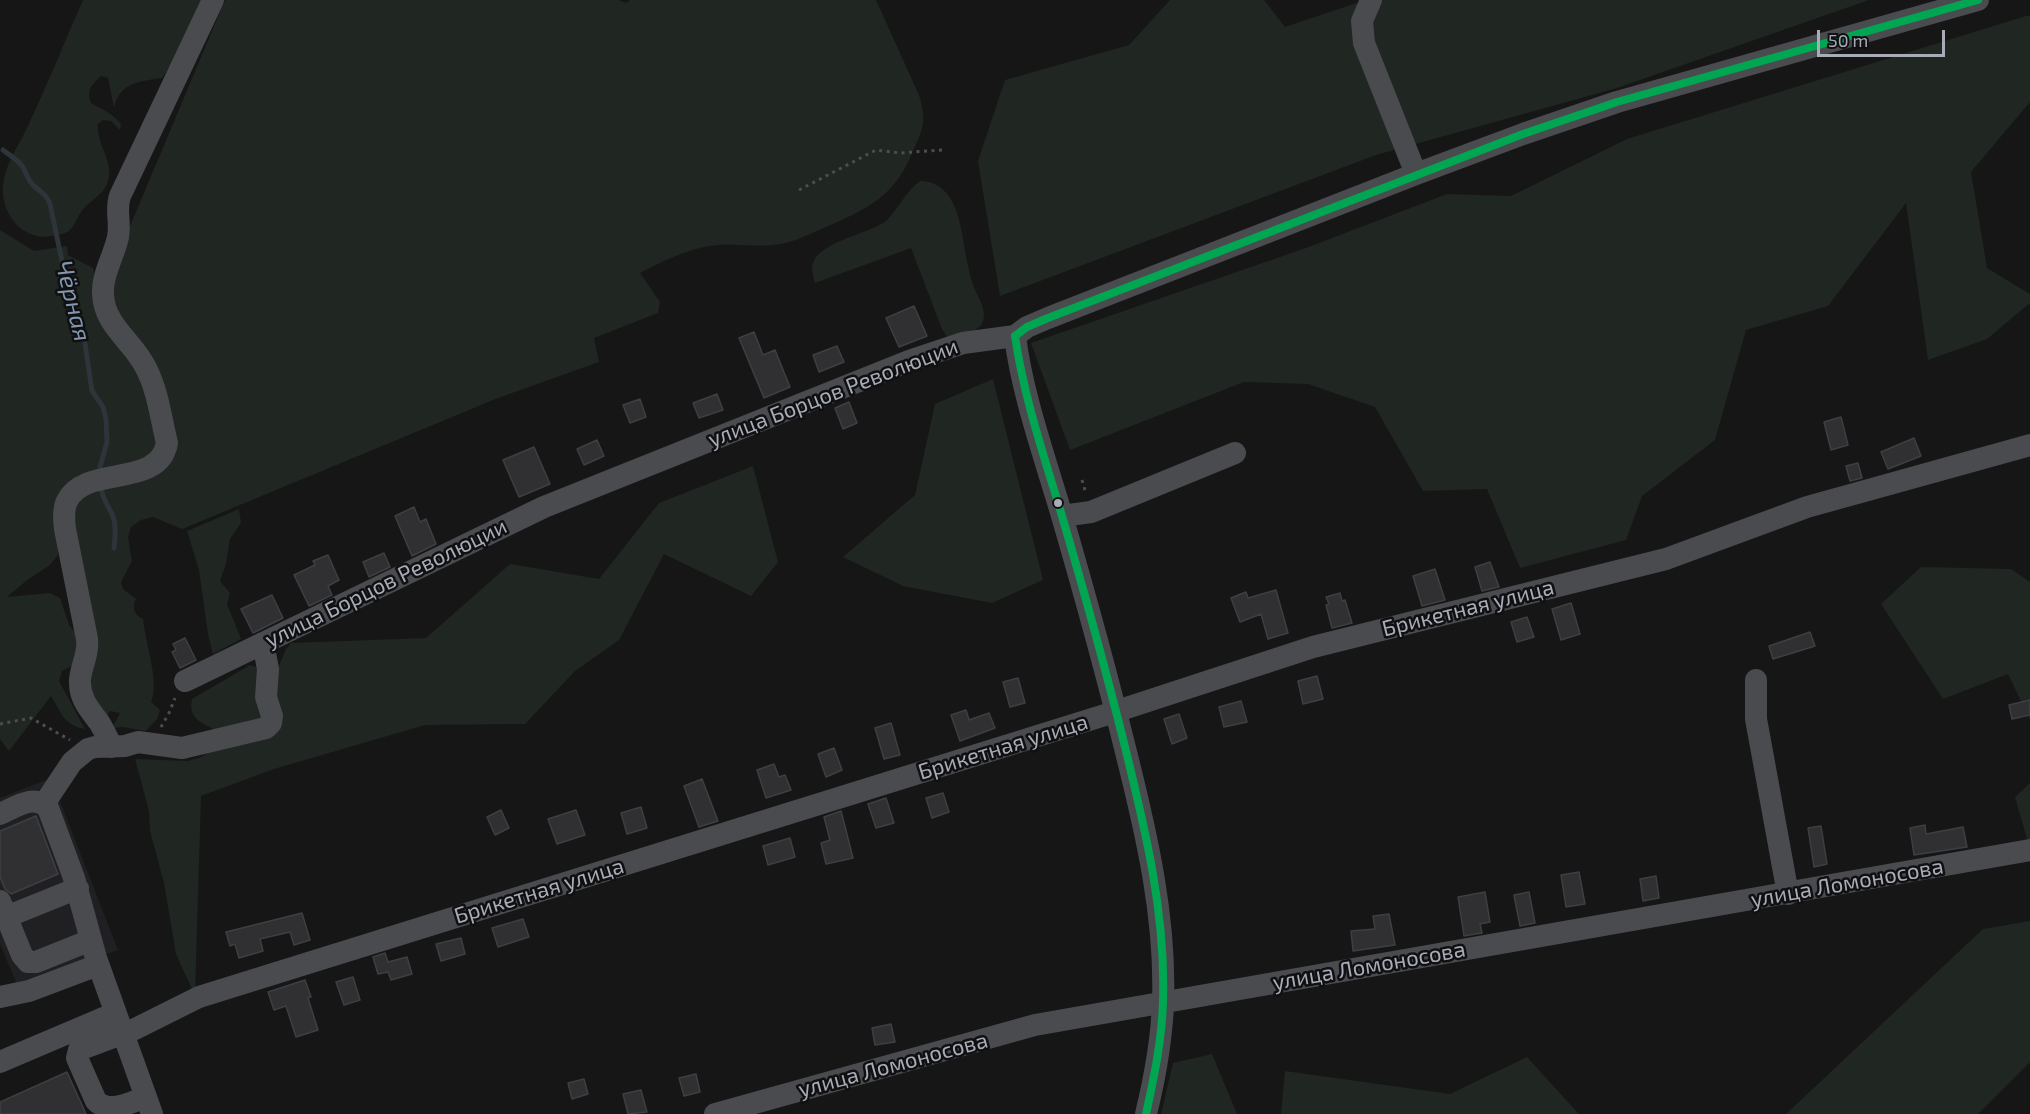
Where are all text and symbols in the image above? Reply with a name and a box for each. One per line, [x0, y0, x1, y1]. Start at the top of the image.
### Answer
scale bar [1820, 18, 1948, 56]
text: 50 m [1828, 29, 1868, 51]
water label: Чёрная [49, 258, 97, 344]
street label: улица Борцов Революции [704, 333, 962, 453]
unlabelled marker [1052, 497, 1064, 509]
street label: улица Борцов Революции [261, 513, 511, 653]
street label: Брикетная улица [1379, 574, 1557, 642]
street label: Брикетная улица [915, 709, 1091, 785]
street label: Брикетная улица [451, 853, 627, 929]
street label: улица Ломоносова [1749, 853, 1945, 913]
street label: улица Ломоносова [1271, 936, 1467, 996]
street label: улица Ломоносова [795, 1027, 991, 1103]

